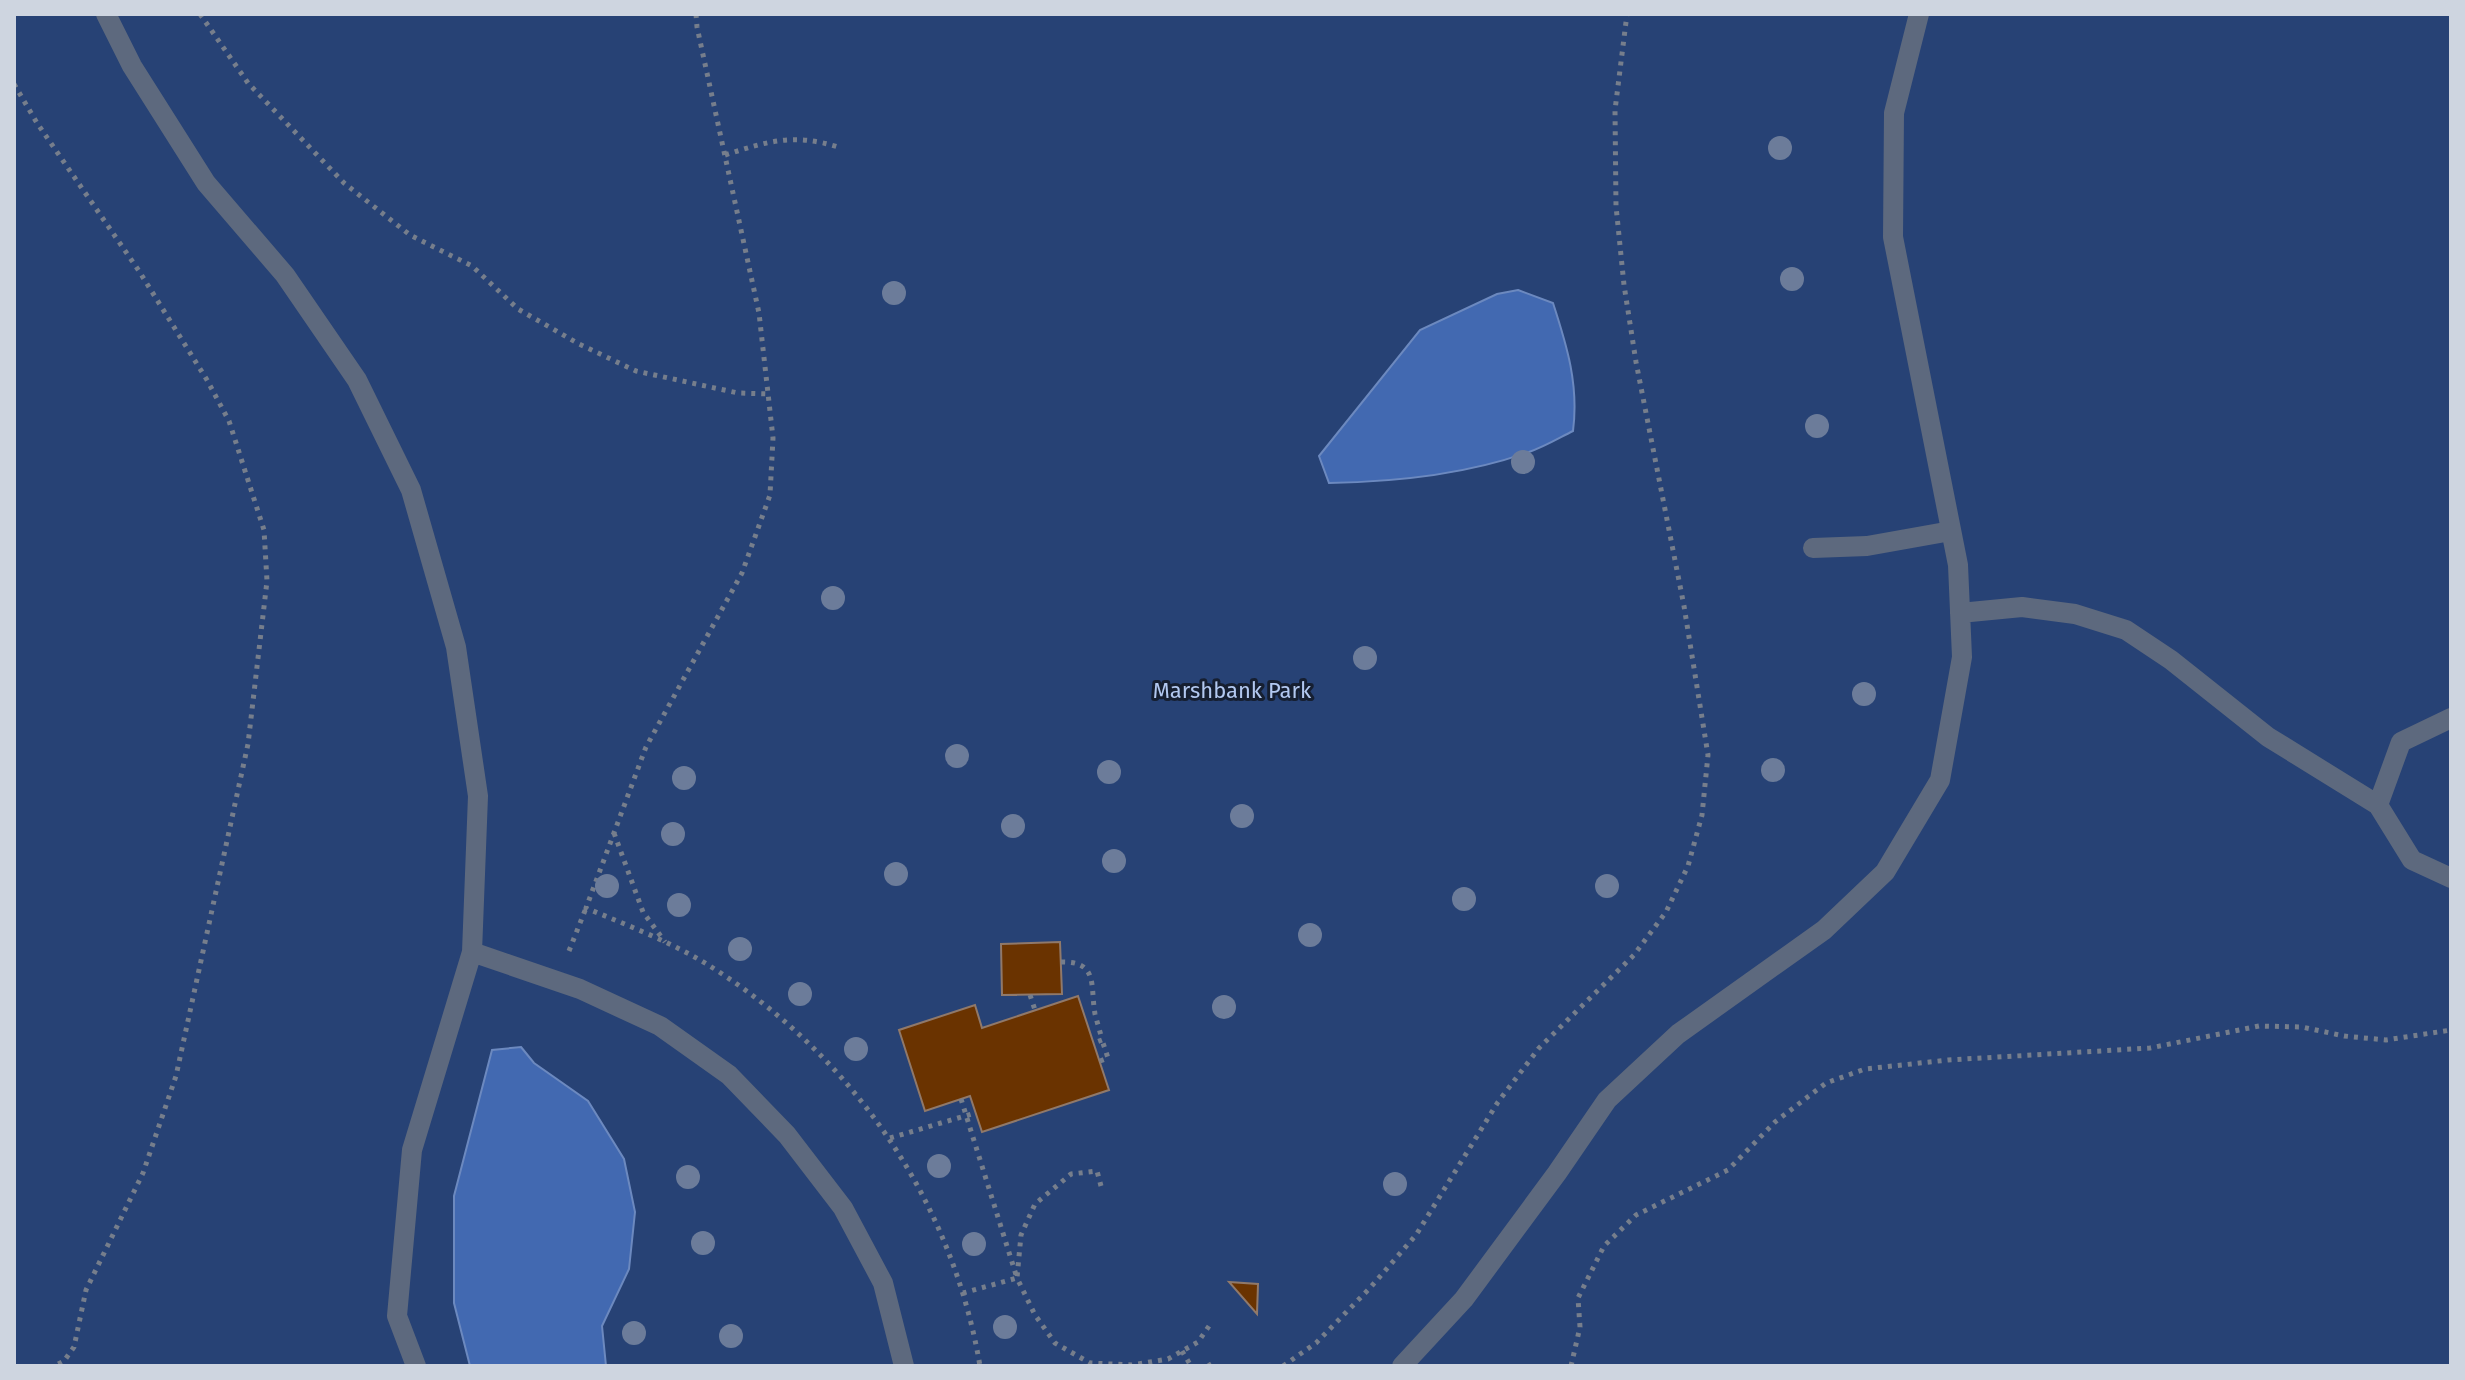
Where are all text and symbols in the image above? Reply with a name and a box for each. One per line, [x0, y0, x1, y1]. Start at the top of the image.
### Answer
park label: Marshbank Park [1153, 677, 1312, 704]

